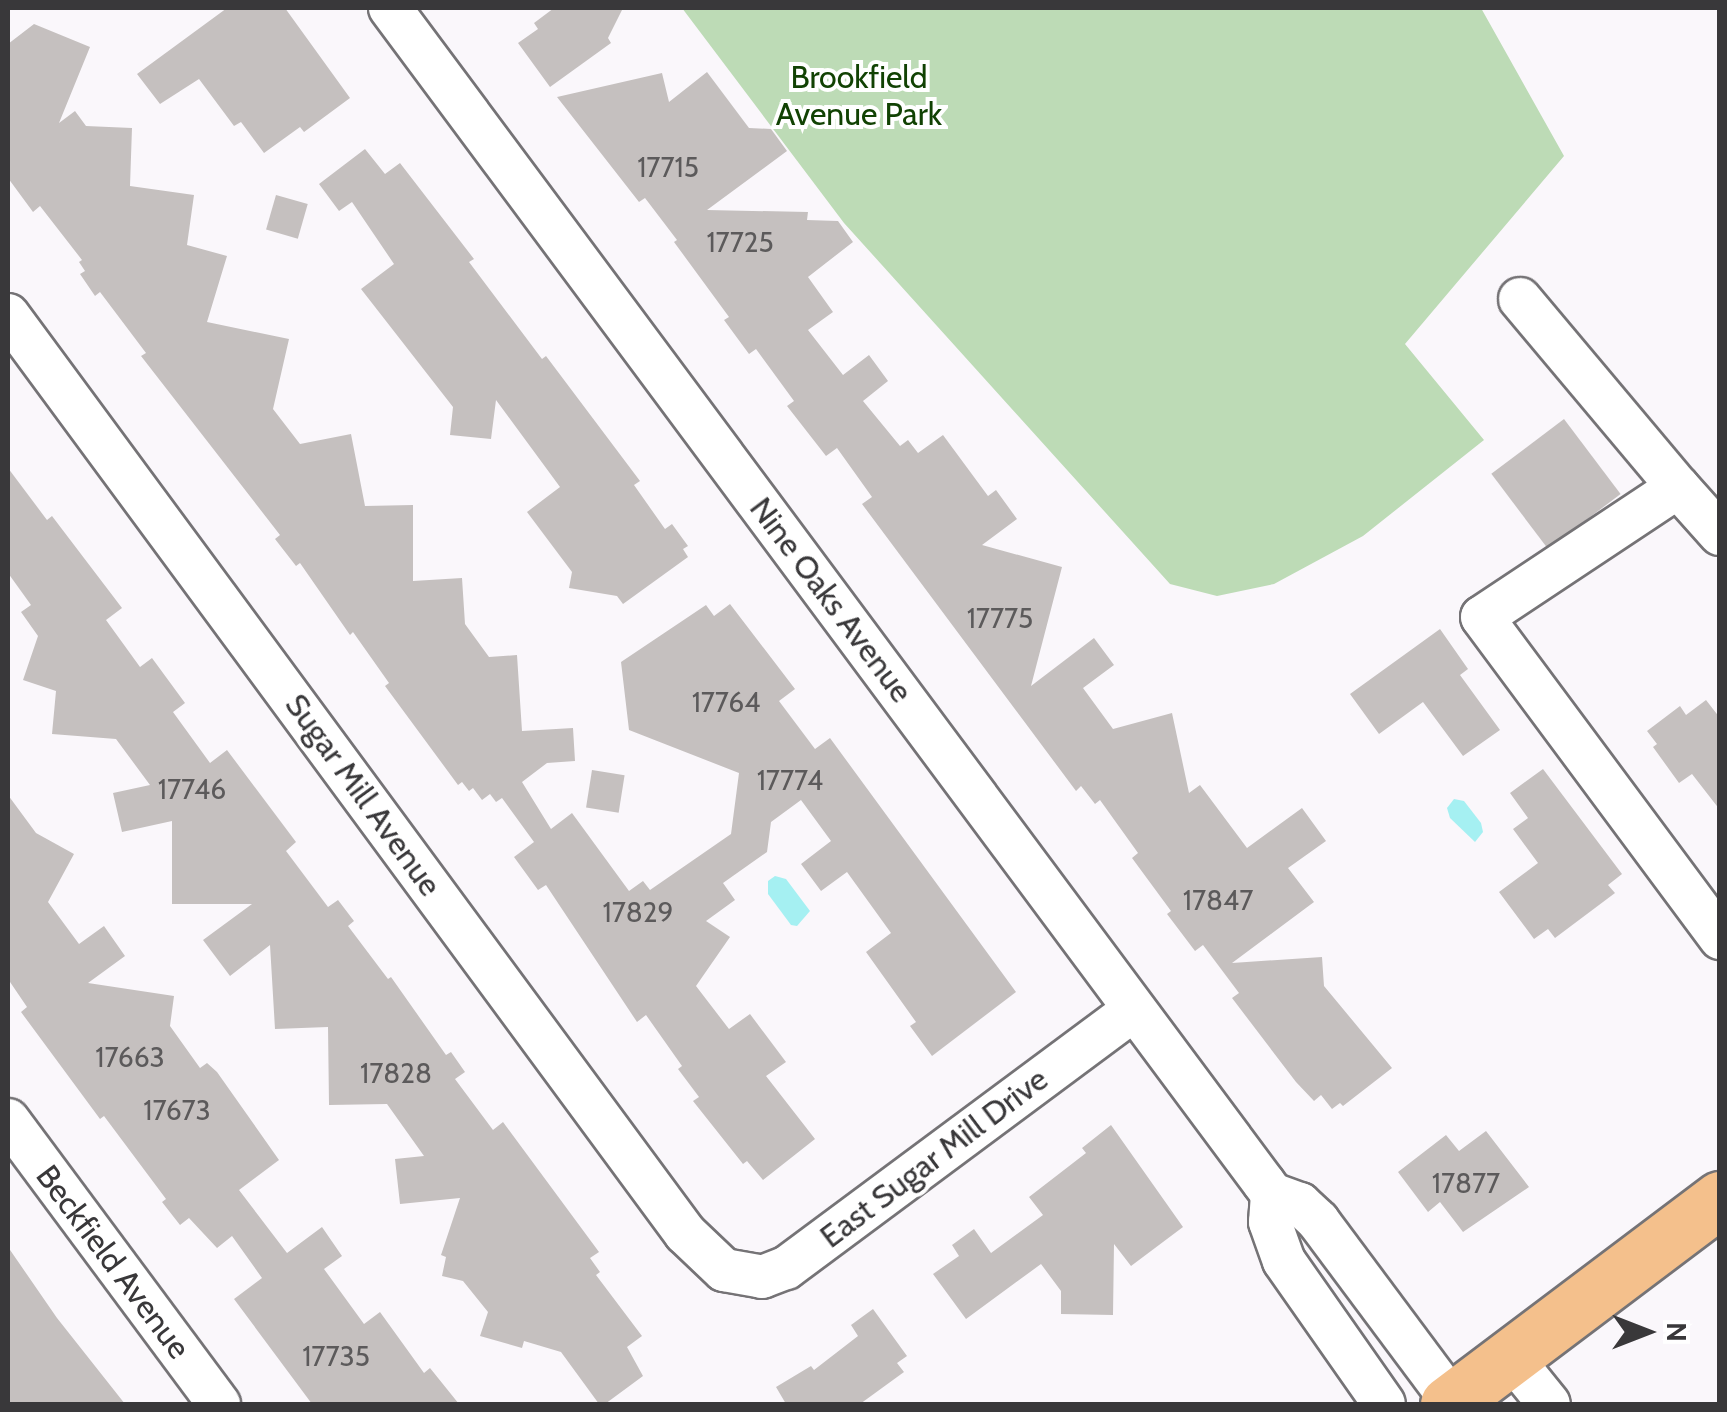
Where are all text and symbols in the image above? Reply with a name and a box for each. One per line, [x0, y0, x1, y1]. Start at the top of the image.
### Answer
park label: Brookfield Avenue Park [776, 59, 942, 134]
house number: 17715 [637, 150, 699, 184]
house number: 17725 [706, 225, 774, 259]
street label: Nine Oaks Avenue [742, 490, 920, 710]
house number: 17775 [967, 601, 1033, 635]
house number: 17764 [692, 685, 760, 719]
street label: Sugar Mill Avenue [277, 687, 449, 903]
house number: 17774 [757, 763, 823, 797]
house number: 17746 [158, 772, 226, 806]
house number: 17847 [1183, 883, 1253, 917]
house number: 17829 [603, 895, 673, 929]
house number: 17663 [95, 1040, 165, 1074]
house number: 17828 [360, 1056, 432, 1090]
street label: East Sugar Mill Drive [813, 1060, 1055, 1256]
house number: 17673 [143, 1093, 211, 1127]
street label: Beckfield Avenue [28, 1158, 198, 1366]
house number: 17877 [1432, 1166, 1500, 1200]
north arrow [1597, 1282, 1697, 1382]
text: N [1660, 1322, 1694, 1342]
house number: 17735 [302, 1339, 370, 1373]

